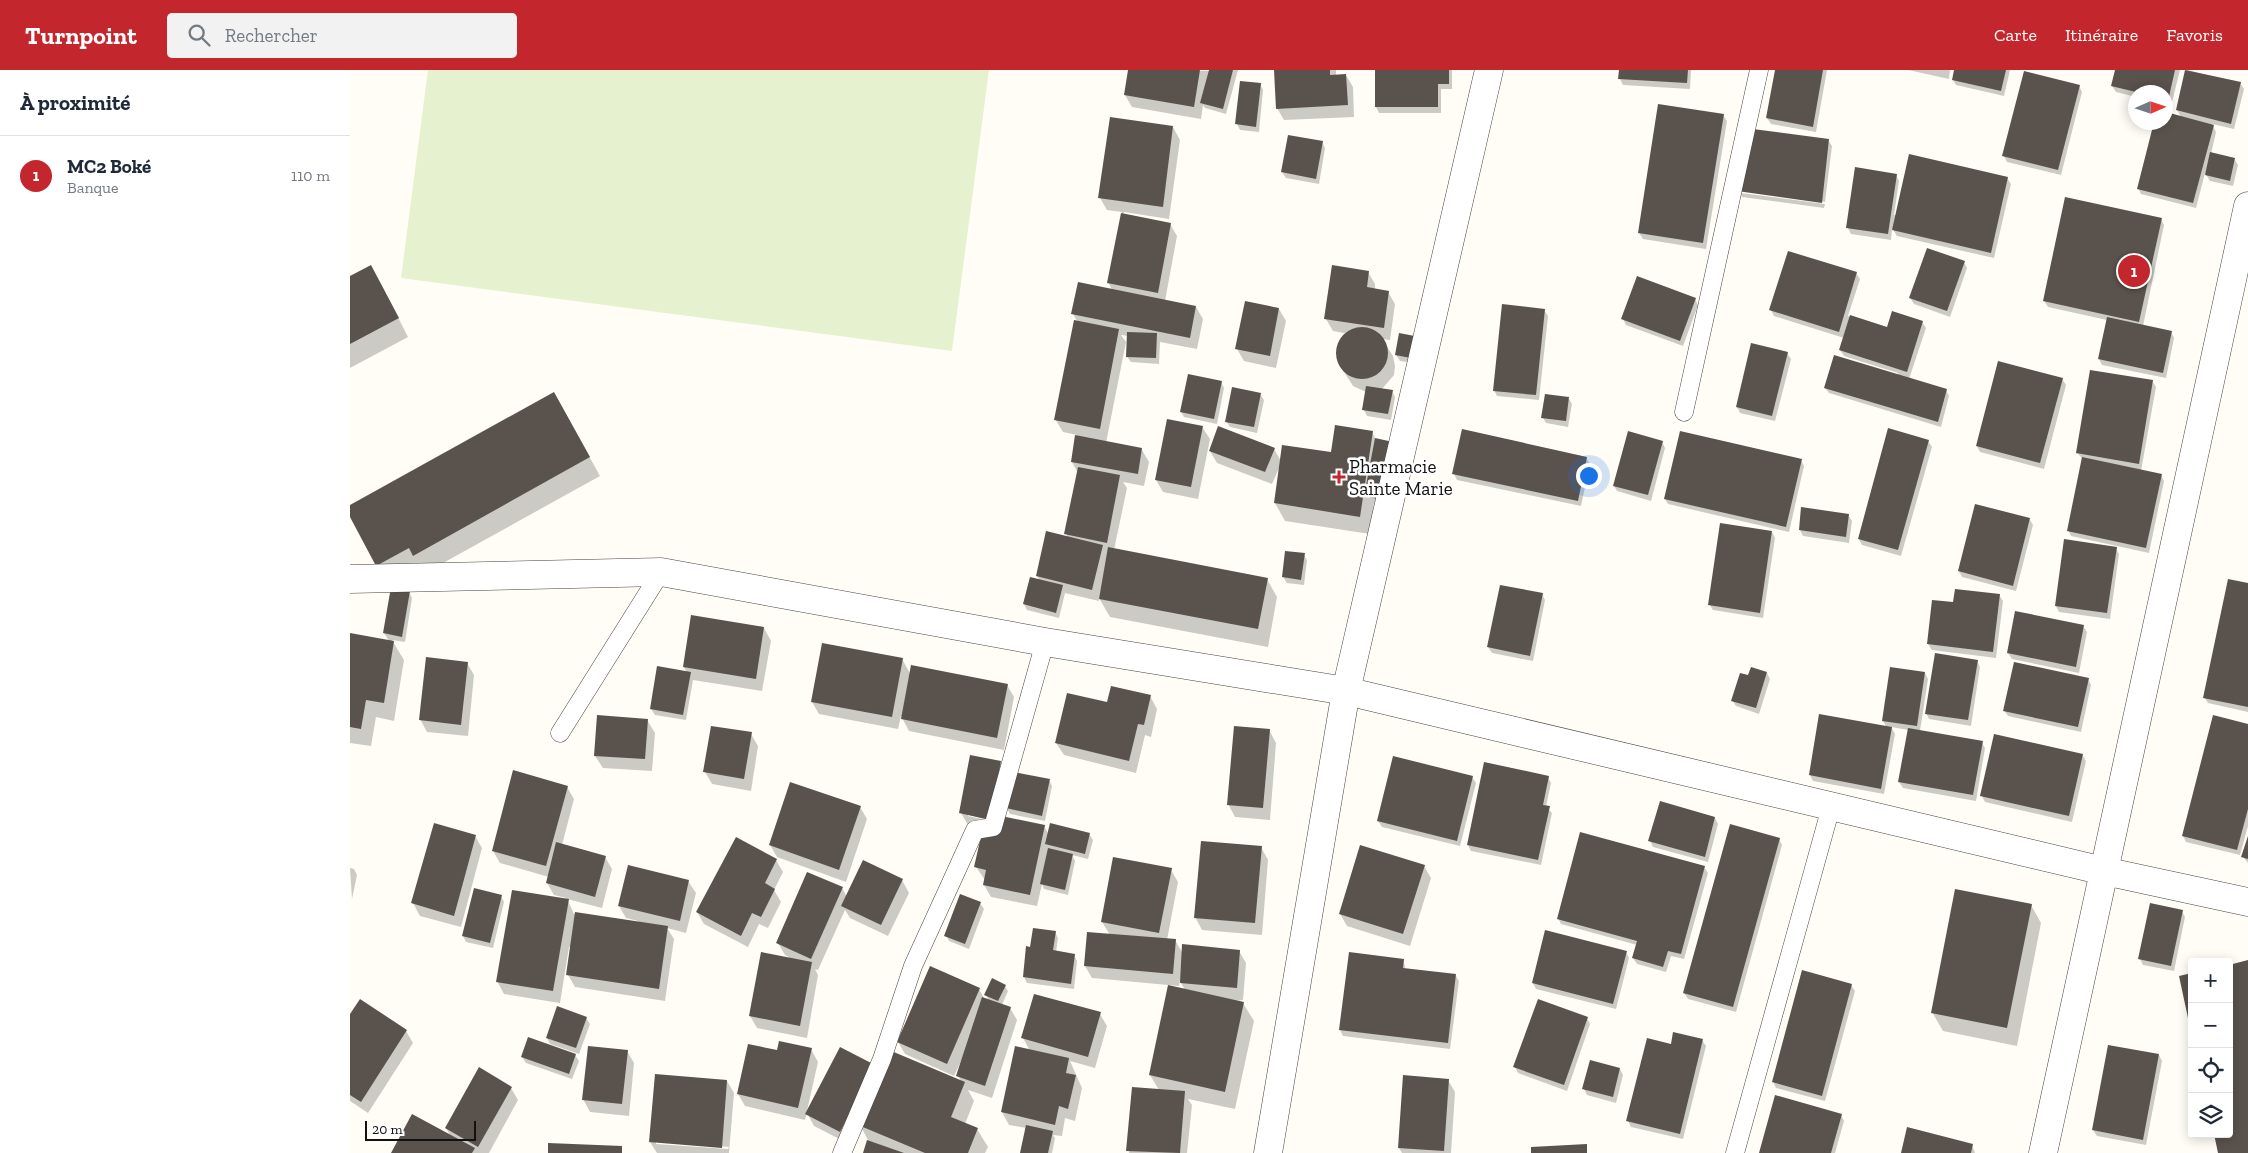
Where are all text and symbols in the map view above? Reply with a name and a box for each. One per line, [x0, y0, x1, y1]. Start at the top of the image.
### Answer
search box [167, 13, 517, 58]
text: Turnpoint [25, 21, 137, 50]
icon: search [185, 21, 213, 49]
text: Rechercher [225, 24, 318, 47]
text: Carte [1994, 24, 2037, 46]
text: Itinéraire [2065, 24, 2138, 46]
text: Favoris [2166, 24, 2223, 46]
north arrow [2128, 85, 2173, 130]
text: À proximité [20, 90, 130, 115]
text: MC2 Boké [67, 155, 151, 178]
text: 1 [33, 166, 39, 185]
text: 110 m [291, 166, 330, 185]
text: Banque [67, 178, 119, 197]
pin: 1 [2118, 252, 2150, 290]
place label: Pharmacie Sainte Marie [1349, 455, 1453, 500]
your location [1576, 463, 1602, 489]
marker: Pharmacie Sainte Marie [1333, 471, 1345, 483]
map controls [2188, 958, 2233, 1138]
button: + [2188, 958, 2233, 1003]
button: − [2188, 1003, 2233, 1048]
button: locate [2188, 1048, 2233, 1093]
button: layers [2188, 1093, 2233, 1138]
scale bar [365, 1118, 476, 1141]
text: 20 m [372, 1121, 403, 1138]

